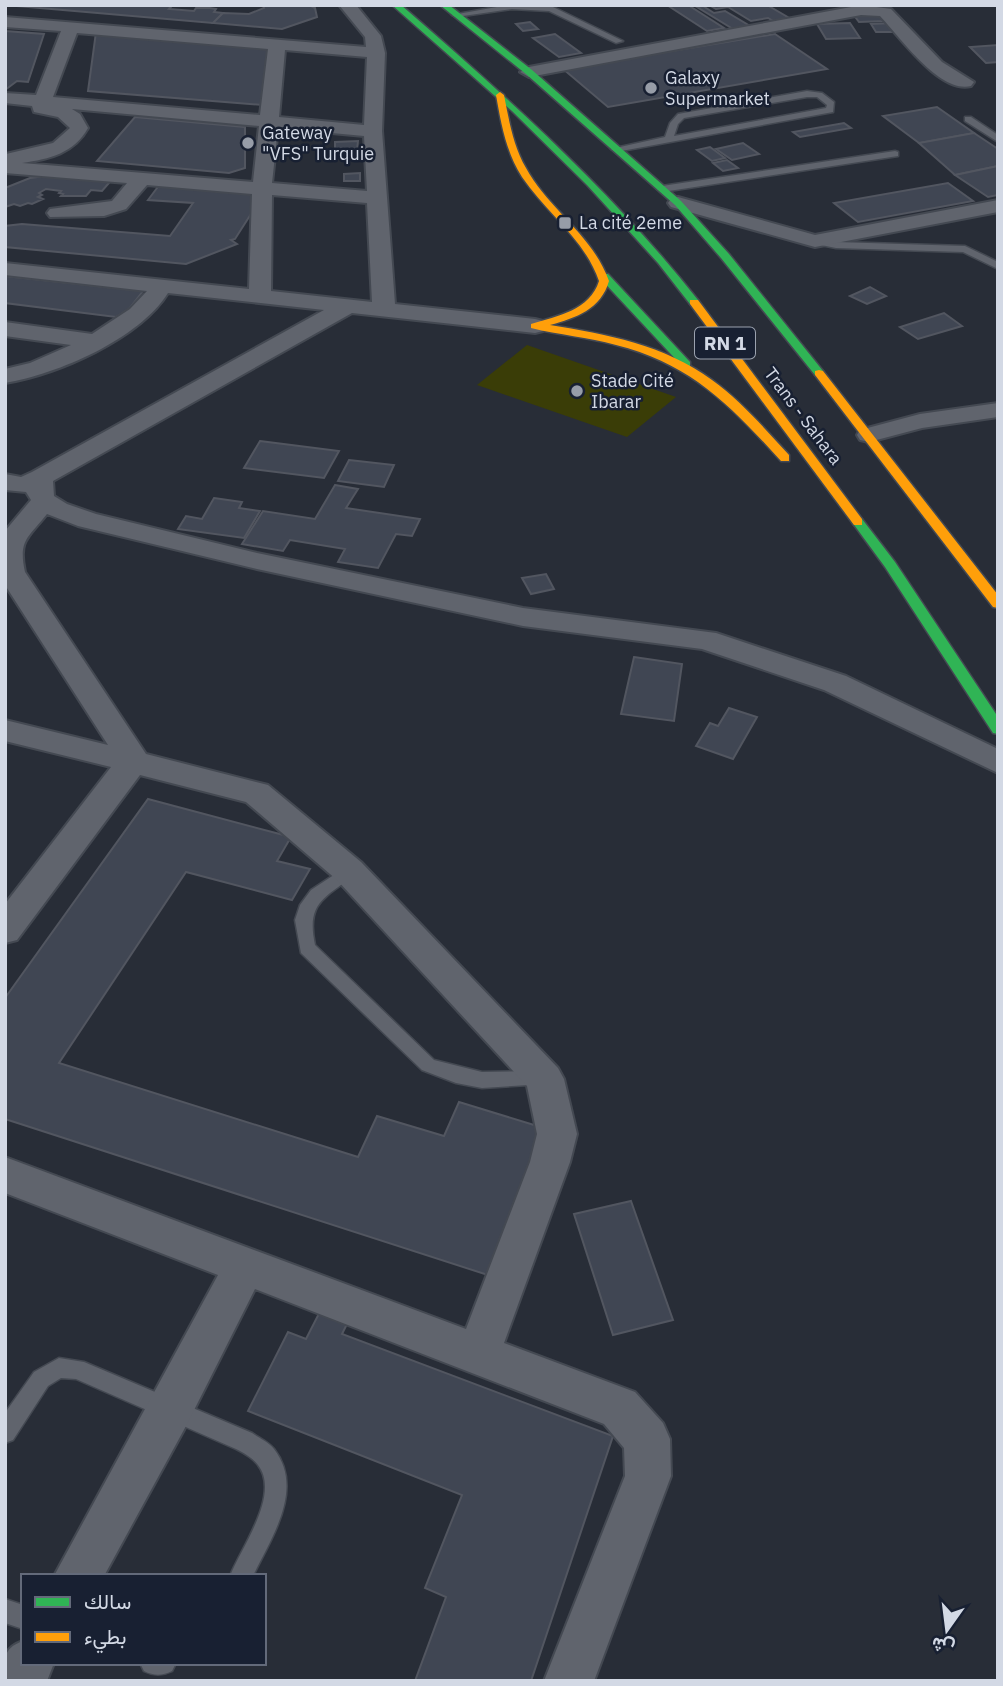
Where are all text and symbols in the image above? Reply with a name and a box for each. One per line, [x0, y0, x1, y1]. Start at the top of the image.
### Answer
place label: Galaxy Supermarket [665, 66, 770, 110]
marker: Galaxy Supermarket [643, 80, 659, 96]
place label: Gateway "VFS" Turquie [262, 121, 374, 165]
marker: Gateway "VFS" Turquie [240, 135, 256, 151]
place label: La cité 2eme [579, 211, 682, 234]
marker: La cité 2eme [557, 215, 573, 231]
road number: RN 1 [695, 328, 755, 358]
street label: Trans - Sahara [759, 362, 848, 469]
place label: Stade Cité Ibarar [591, 369, 674, 413]
marker: Stade Cité Ibarar [569, 383, 585, 399]
legend [21, 1574, 266, 1665]
text: سالك [84, 1587, 131, 1615]
north arrow [912, 1595, 982, 1665]
text: بطيء [84, 1622, 127, 1654]
text: ش [929, 1632, 957, 1661]

